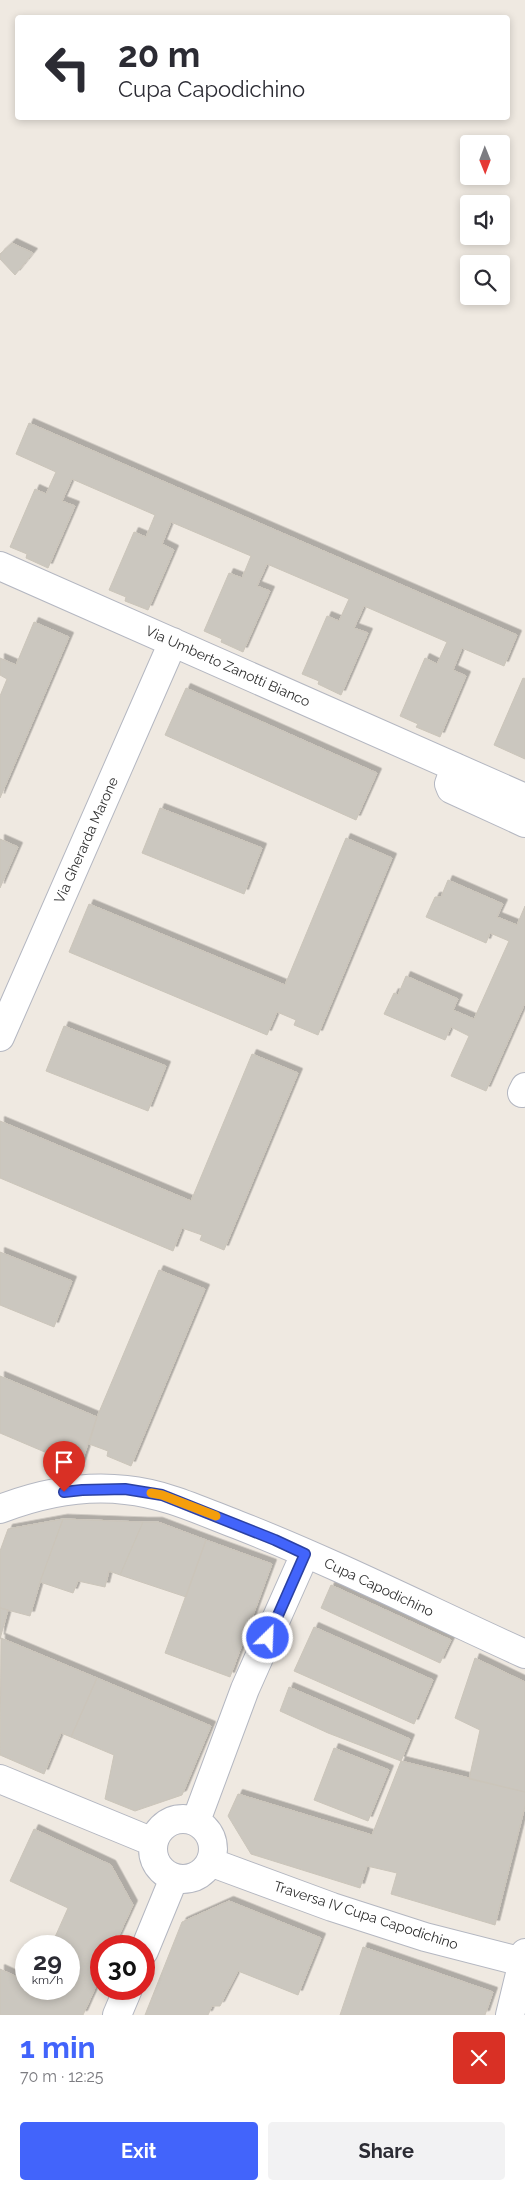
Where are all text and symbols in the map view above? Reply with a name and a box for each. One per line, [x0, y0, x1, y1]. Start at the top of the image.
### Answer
text: 20 m [118, 34, 200, 75]
icon: left [35, 35, 100, 100]
text: Cupa Capodichino [118, 76, 305, 102]
north arrow [460, 135, 510, 185]
map controls [460, 135, 510, 305]
button: sound [460, 195, 510, 245]
button: search [460, 255, 510, 305]
street label: Via Umberto Zanotti Bianco [143, 622, 313, 710]
street label: Via Gherarda Marone [51, 774, 121, 906]
pin [43, 1441, 85, 1492]
icon: arrive [50, 1448, 78, 1476]
street label: Cupa Capodichino [322, 1555, 436, 1619]
position arrow [241, 1611, 293, 1663]
street label: Traversa IV Cupa Capodichino [272, 1878, 460, 1952]
speed limit sign: 30 [90, 1935, 155, 2000]
text: 29 [33, 1946, 62, 1976]
text: km/h [32, 1973, 63, 1987]
text: 1 min [20, 2030, 96, 2065]
button: close [453, 2032, 505, 2084]
text: 70 m · 12:25 [20, 2067, 104, 2086]
button: Exit [20, 2122, 258, 2180]
button: Share [268, 2122, 505, 2180]

